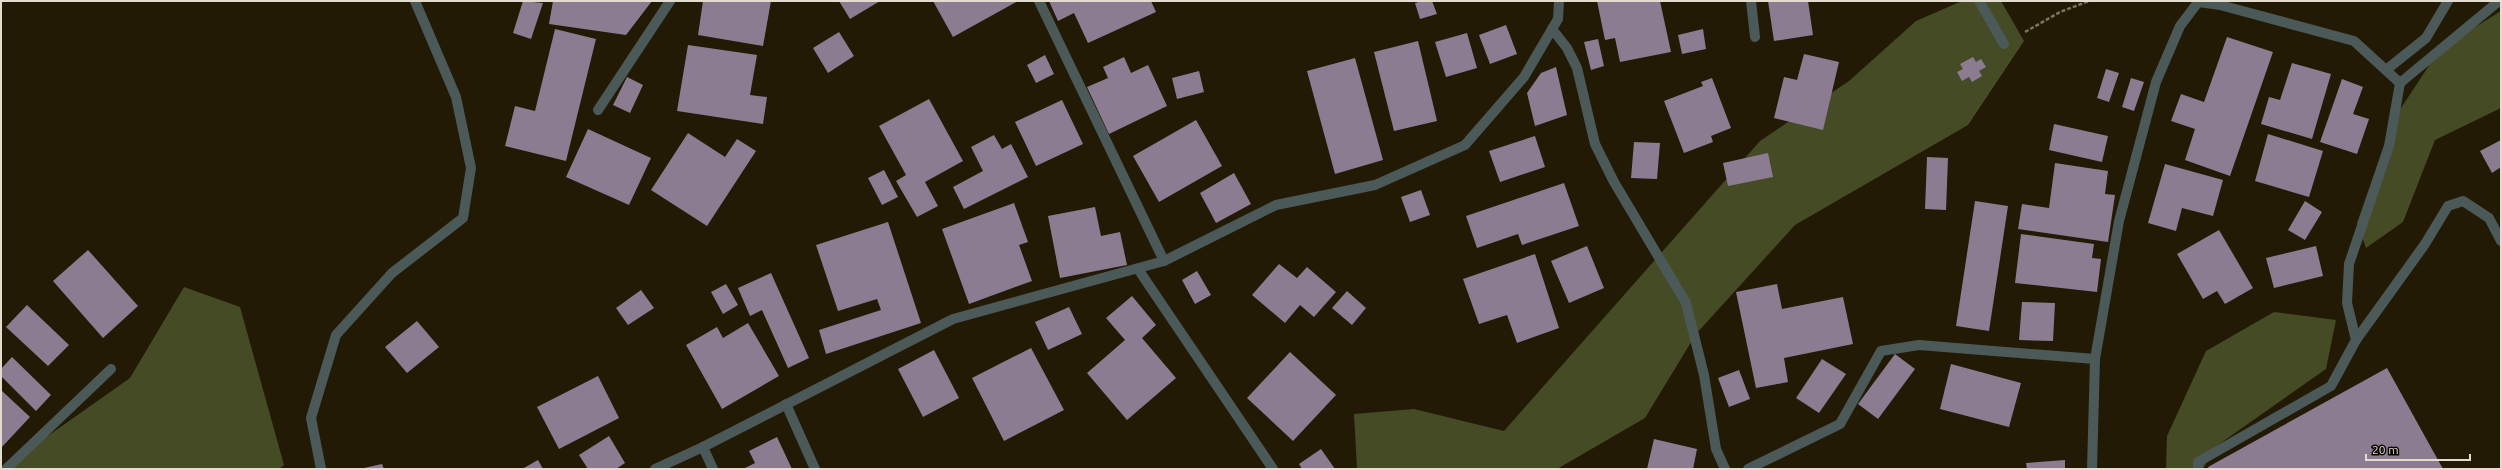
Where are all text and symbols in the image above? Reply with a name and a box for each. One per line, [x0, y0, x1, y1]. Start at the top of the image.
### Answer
scale bar [2366, 436, 2470, 462]
text: 20 m [2372, 443, 2399, 456]

